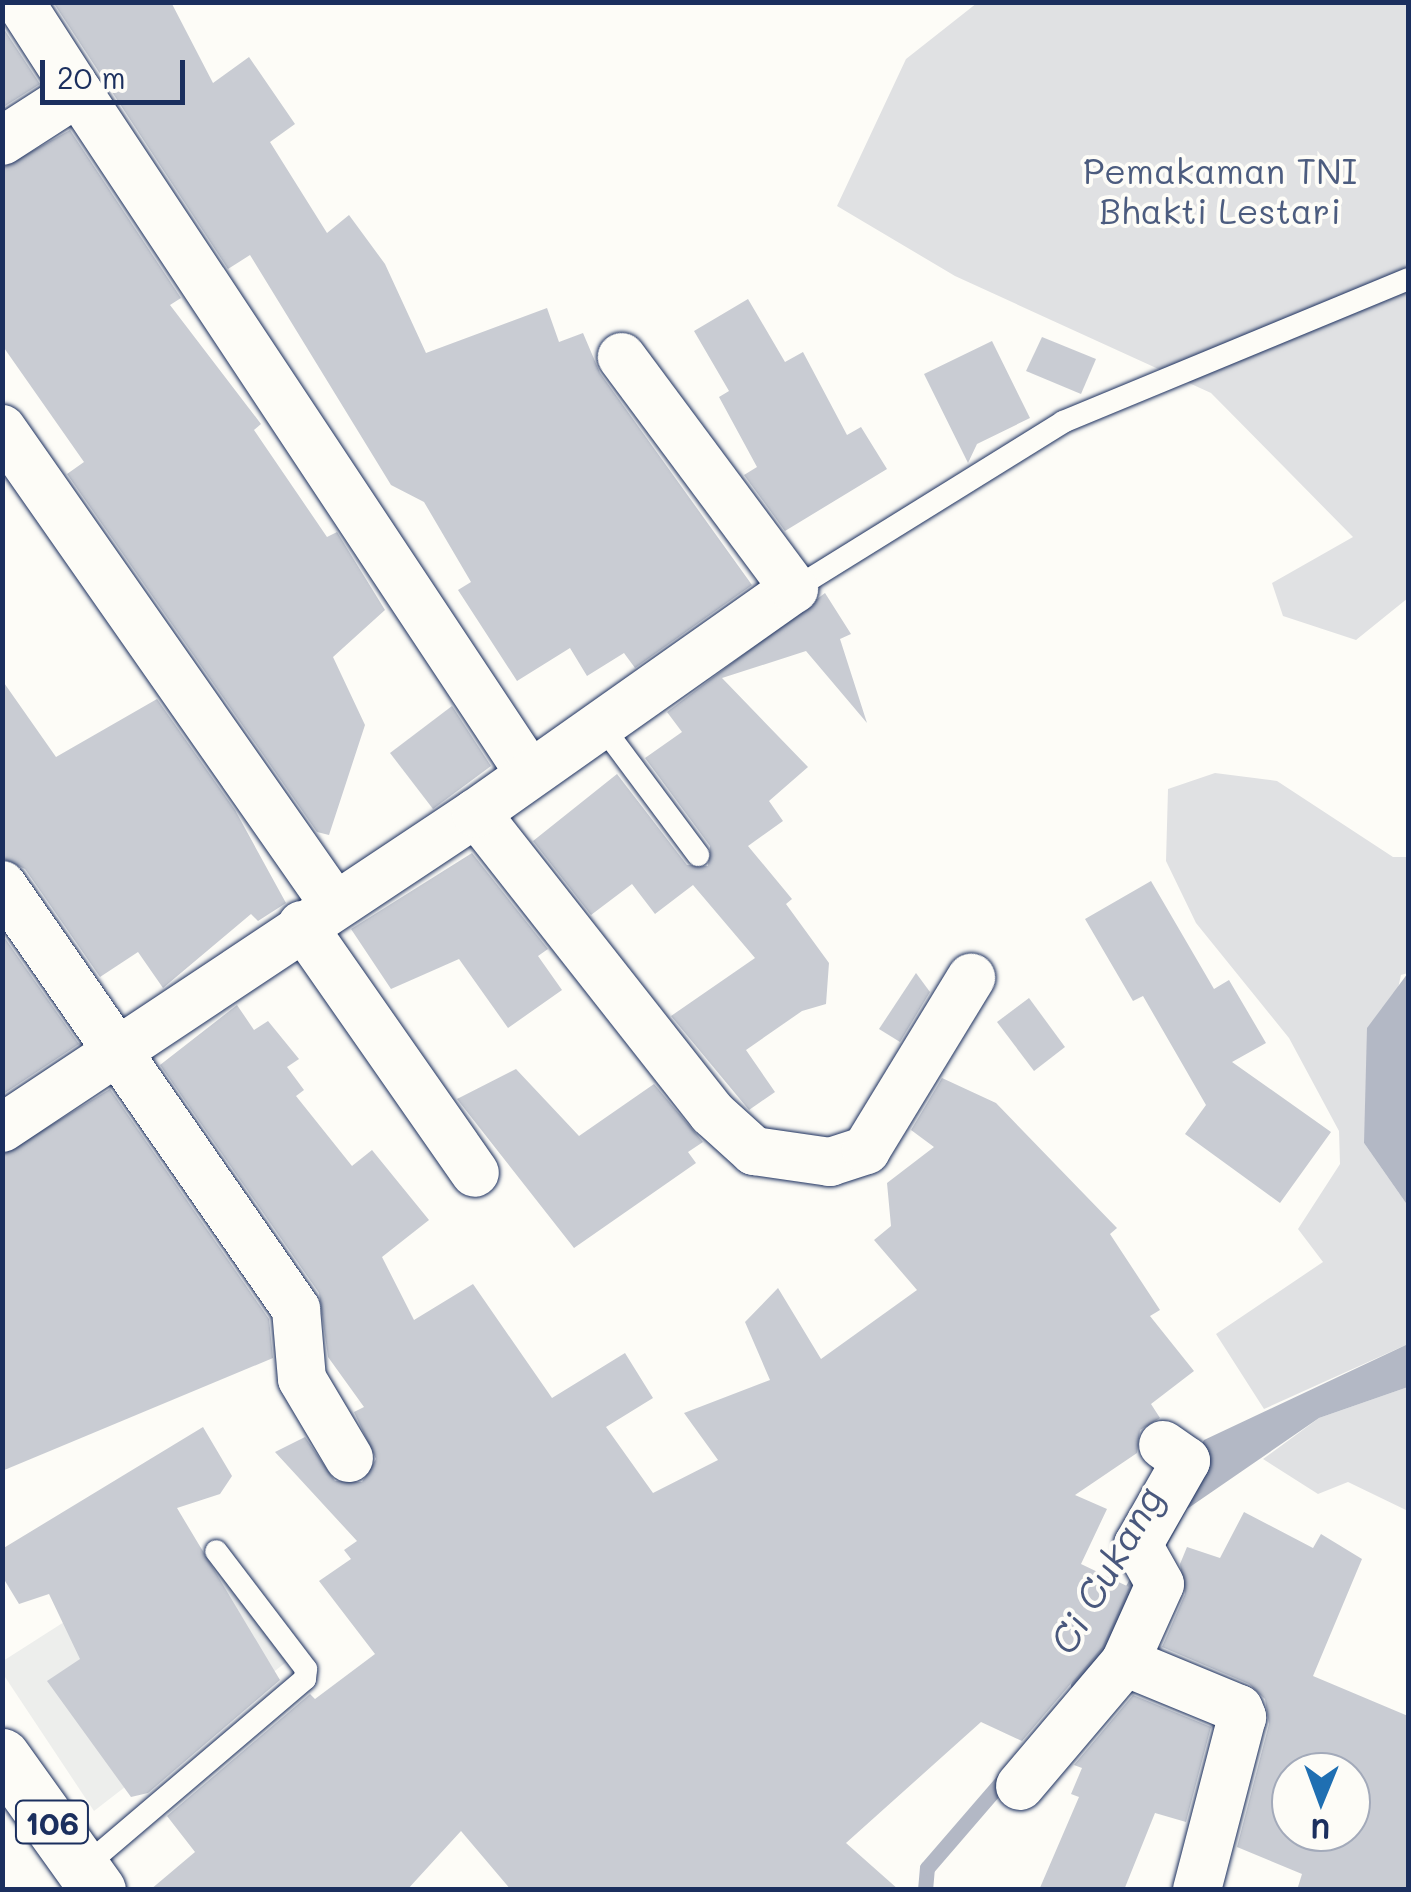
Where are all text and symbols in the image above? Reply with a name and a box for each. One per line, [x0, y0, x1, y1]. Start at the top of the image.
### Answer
scale bar [45, 40, 190, 102]
text: 20 m [57, 57, 126, 97]
park label: Pemakaman TNI Bhakti Lestari [1083, 149, 1357, 231]
water label: Ci Cukang [1040, 1478, 1172, 1662]
north arrow [1271, 1752, 1371, 1852]
road number: 106 [15, 1795, 90, 1849]
text: U [1310, 1812, 1331, 1848]

